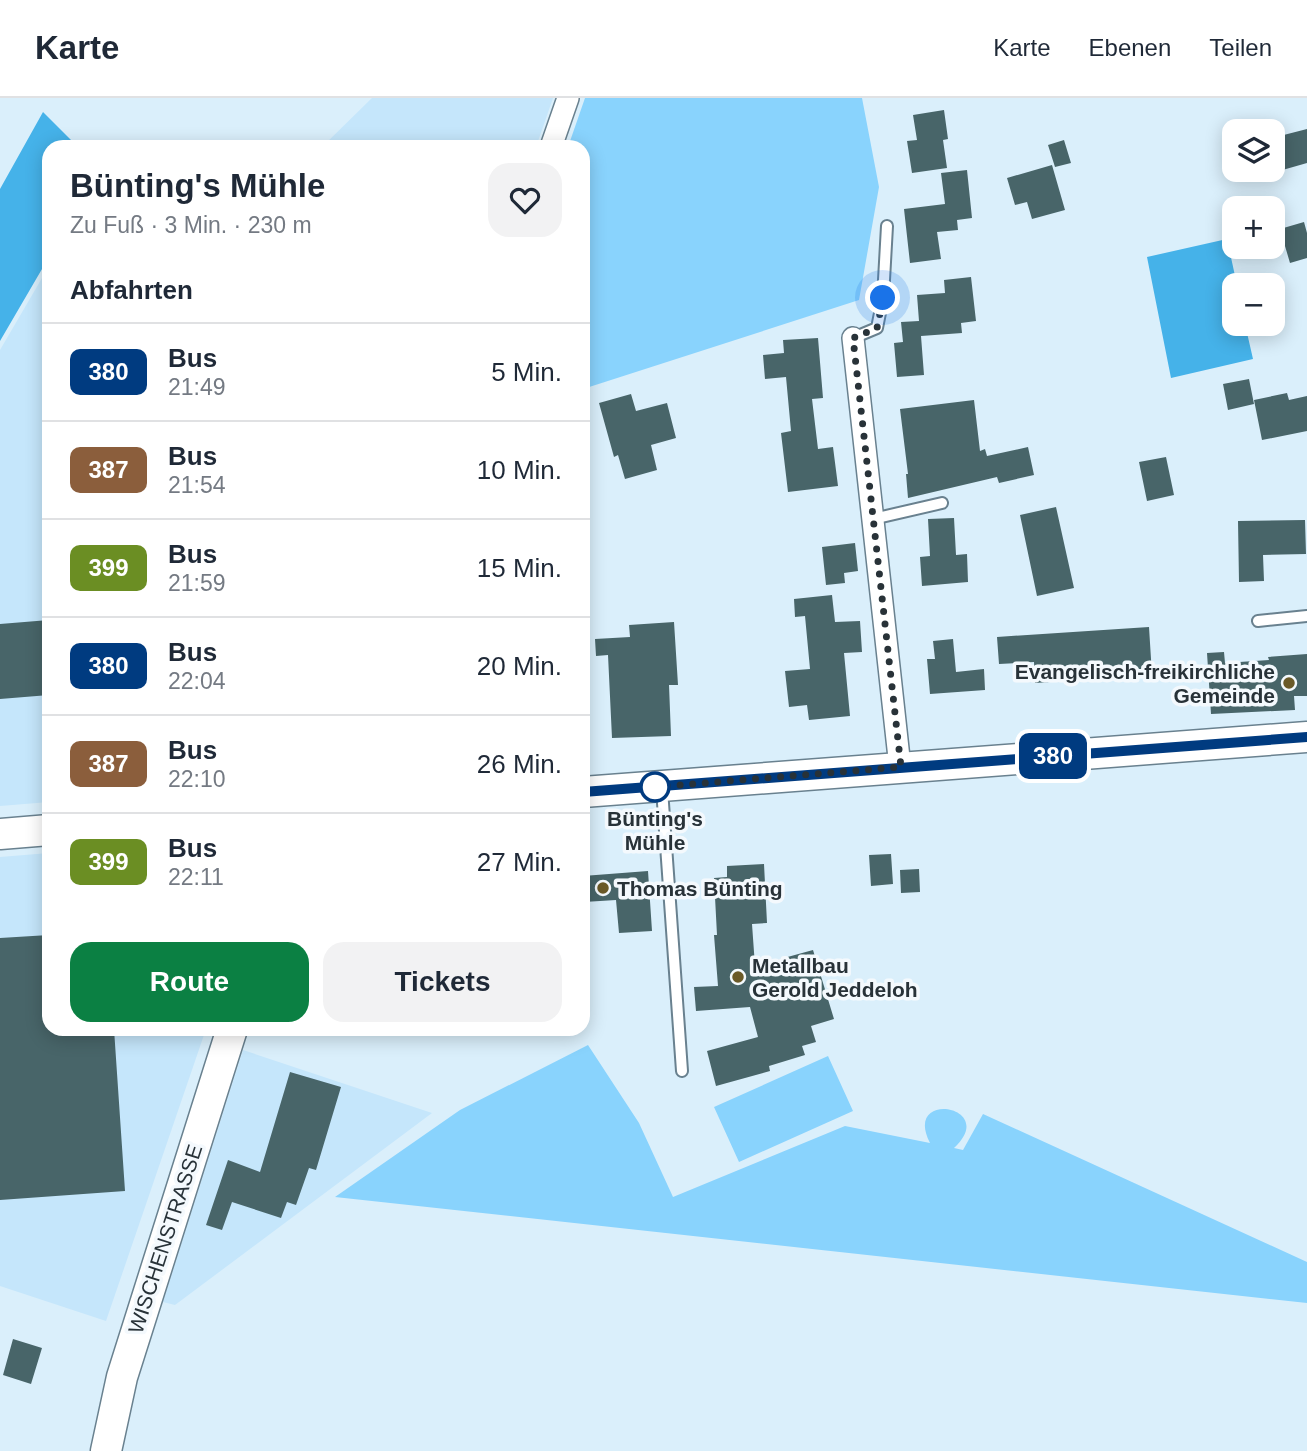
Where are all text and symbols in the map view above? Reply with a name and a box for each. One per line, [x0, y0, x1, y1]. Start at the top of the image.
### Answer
text: Karte [35, 29, 119, 66]
text: Karte [993, 34, 1051, 61]
text: Ebenen [1089, 34, 1171, 61]
text: Teilen [1209, 34, 1272, 61]
map controls [1222, 119, 1285, 336]
button: layers [1222, 119, 1285, 182]
button: heart [488, 163, 562, 237]
text: Bünting's Mühle [70, 167, 325, 204]
button: + [1222, 196, 1285, 259]
text: Zu Fuß · 3 Min. · 230 m [70, 212, 312, 238]
button: − [1222, 273, 1285, 336]
text: Abfahrten [70, 275, 193, 305]
your location [865, 280, 900, 315]
text: Bus [168, 343, 217, 373]
text: 5 Min. [491, 357, 562, 387]
text: 380 [88, 358, 129, 385]
text: 21:49 [168, 374, 226, 400]
text: Bus [168, 441, 217, 471]
text: 10 Min. [477, 455, 562, 485]
text: 387 [88, 456, 129, 483]
text: 21:54 [168, 472, 226, 498]
text: Bus [168, 539, 217, 569]
text: 15 Min. [477, 553, 562, 583]
text: 399 [88, 554, 129, 581]
text: 21:59 [168, 570, 226, 596]
text: Bus [168, 637, 217, 667]
text: 20 Min. [477, 651, 562, 681]
text: 380 [88, 652, 129, 679]
place label: Evangelisch-freikirchliche Gemeinde [1015, 660, 1275, 707]
text: 22:04 [168, 668, 226, 694]
marker: Evangelisch-freikirchliche Gemeinde [1281, 675, 1297, 691]
line badge: 380 [1013, 733, 1093, 779]
text: Bus [168, 735, 217, 765]
text: 380 [1033, 742, 1073, 769]
text: 26 Min. [477, 749, 562, 779]
text: 387 [88, 750, 129, 777]
text: 22:10 [168, 766, 226, 792]
marker: Bünting's Mühle [640, 772, 670, 802]
place label: Bünting's Mühle [607, 807, 703, 854]
text: Bus [168, 833, 217, 863]
text: 27 Min. [477, 847, 562, 877]
text: 399 [88, 848, 129, 875]
text: 22:11 [168, 864, 224, 890]
place label: Thomas Bünting [617, 877, 783, 900]
marker: Thomas Bünting [595, 880, 611, 896]
button: Route [70, 942, 309, 1022]
button: Tickets [323, 942, 562, 1022]
place label: Metallbau Gerold Jeddeloh [752, 954, 918, 1001]
marker: Metallbau Gerold Jeddeloh [730, 969, 746, 985]
street label: WISCHENSTRASSE [124, 1142, 206, 1336]

